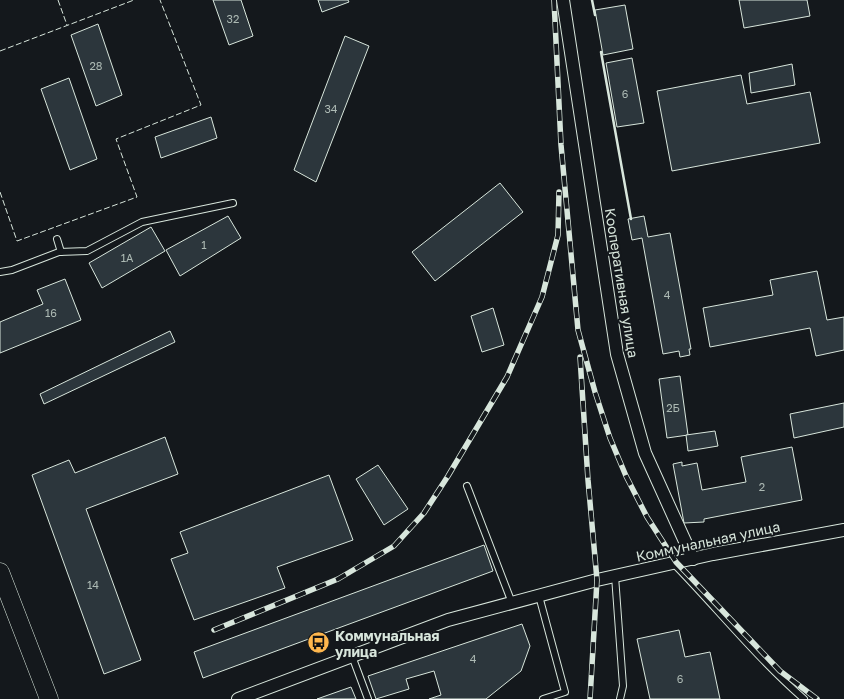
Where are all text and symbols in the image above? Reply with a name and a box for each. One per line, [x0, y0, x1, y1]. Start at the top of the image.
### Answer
house number: 32 [227, 12, 239, 25]
house number: 28 [89, 59, 103, 72]
house number: 6 [622, 87, 629, 100]
house number: 34 [324, 102, 338, 115]
street label: Кооперативная улица [602, 207, 642, 359]
house number: 1 [201, 238, 207, 251]
house number: 1А [121, 251, 134, 264]
house number: 4 [664, 288, 671, 301]
house number: 16 [45, 306, 57, 319]
house number: 2Б [666, 401, 680, 414]
house number: 2 [759, 480, 765, 493]
street label: Коммунальная улица [634, 517, 782, 565]
house number: 14 [87, 578, 99, 591]
place label: Коммунальная улица [335, 627, 440, 660]
bus stop icon: Коммунальная улица [307, 631, 331, 655]
house number: 4 [470, 652, 477, 665]
house number: 6 [677, 672, 684, 685]

